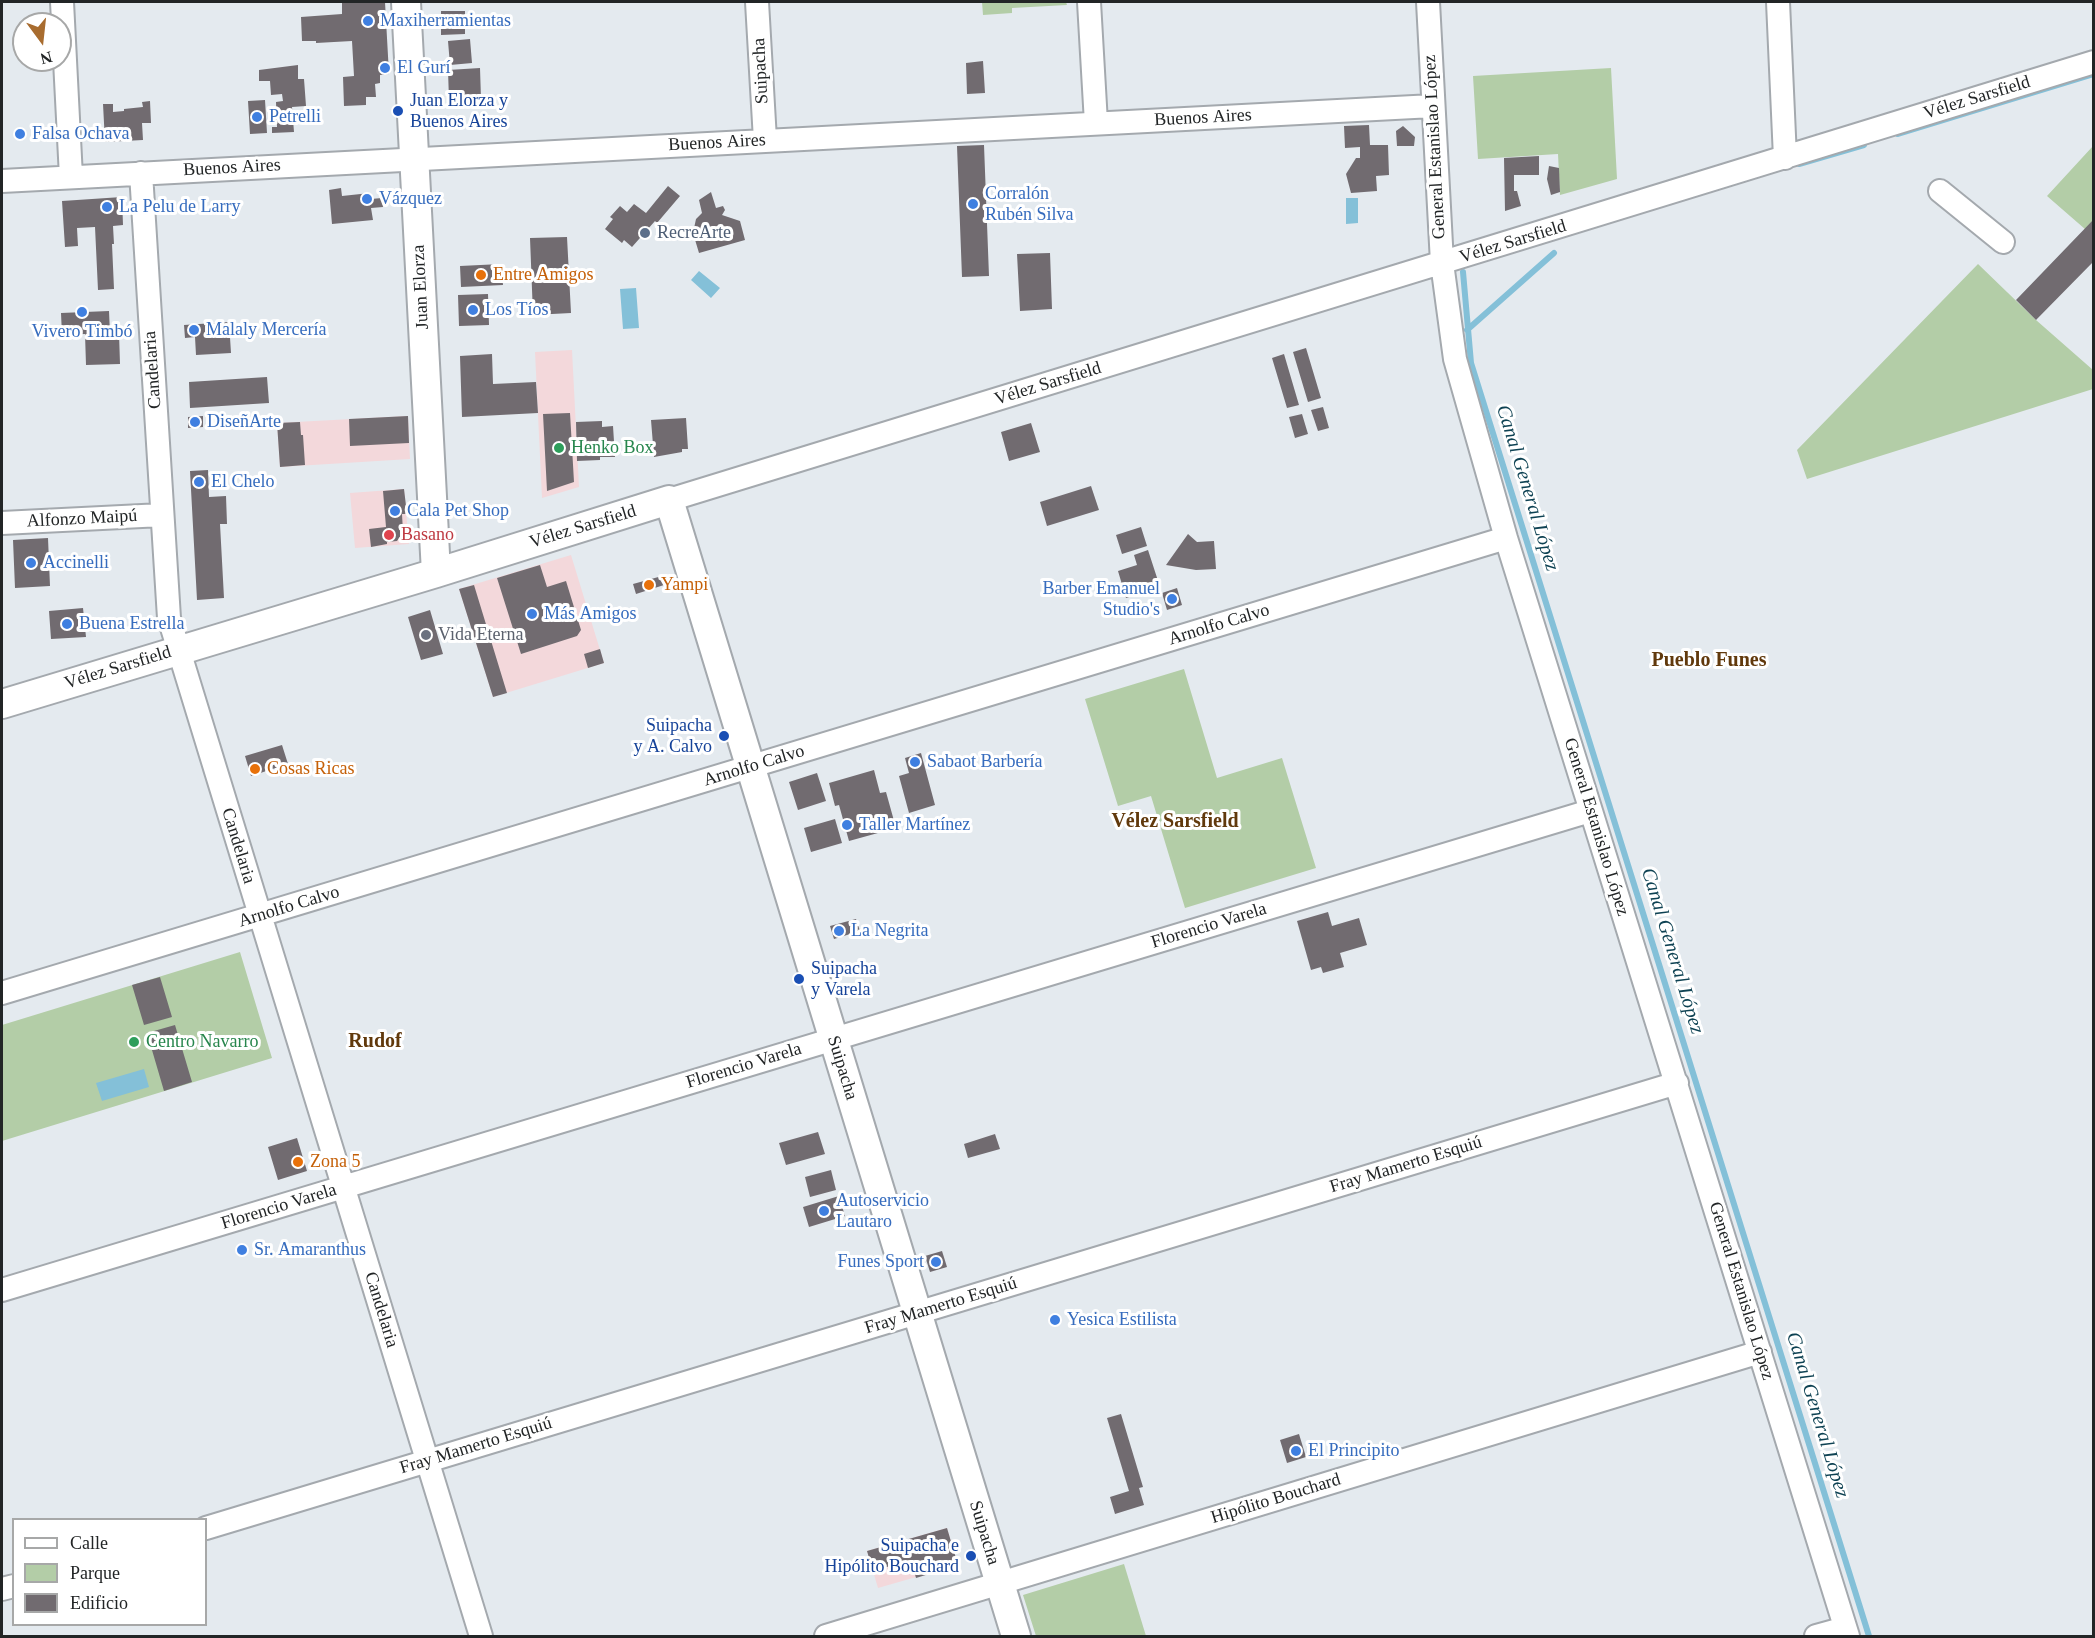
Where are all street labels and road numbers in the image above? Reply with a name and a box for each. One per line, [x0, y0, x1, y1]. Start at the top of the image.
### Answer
street label: Suipacha [748, 37, 774, 105]
street label: General Estanislao López [1419, 54, 1451, 240]
street label: Vélez Sarsfield [1921, 72, 2033, 124]
street label: Buenos Aires [1154, 105, 1252, 131]
street label: Buenos Aires [668, 130, 766, 156]
street label: Buenos Aires [183, 155, 281, 181]
street label: Vélez Sarsfield [1457, 216, 1569, 268]
street label: Juan Elorza [408, 244, 434, 330]
street label: Candelaria [140, 330, 166, 410]
street label: Vélez Sarsfield [992, 358, 1104, 410]
street label: Vélez Sarsfield [527, 501, 639, 553]
street label: Alfonzo Maipú [26, 505, 138, 533]
street label: Arnolfo Calvo [1166, 599, 1272, 651]
street label: Vélez Sarsfield [62, 642, 174, 694]
street label: General Estanislao López [1559, 735, 1633, 919]
street label: Arnolfo Calvo [701, 740, 807, 792]
street label: Candelaria [216, 806, 260, 886]
street label: Arnolfo Calvo [236, 881, 342, 933]
street label: Florencio Varela [1149, 898, 1269, 954]
street label: Suipacha [822, 1033, 862, 1103]
street label: Florencio Varela [684, 1038, 804, 1094]
street label: Fray Mamerto Esquiú [1327, 1132, 1485, 1198]
street label: Florencio Varela [219, 1179, 339, 1235]
street label: General Estanislao López [1704, 1199, 1778, 1383]
street label: Candelaria [359, 1270, 403, 1350]
street label: Fray Mamerto Esquiú [862, 1273, 1020, 1339]
street label: Fray Mamerto Esquiú [397, 1413, 555, 1479]
street label: Hipólito Bouchard [1209, 1469, 1343, 1529]
street label: Suipacha [964, 1498, 1004, 1568]

